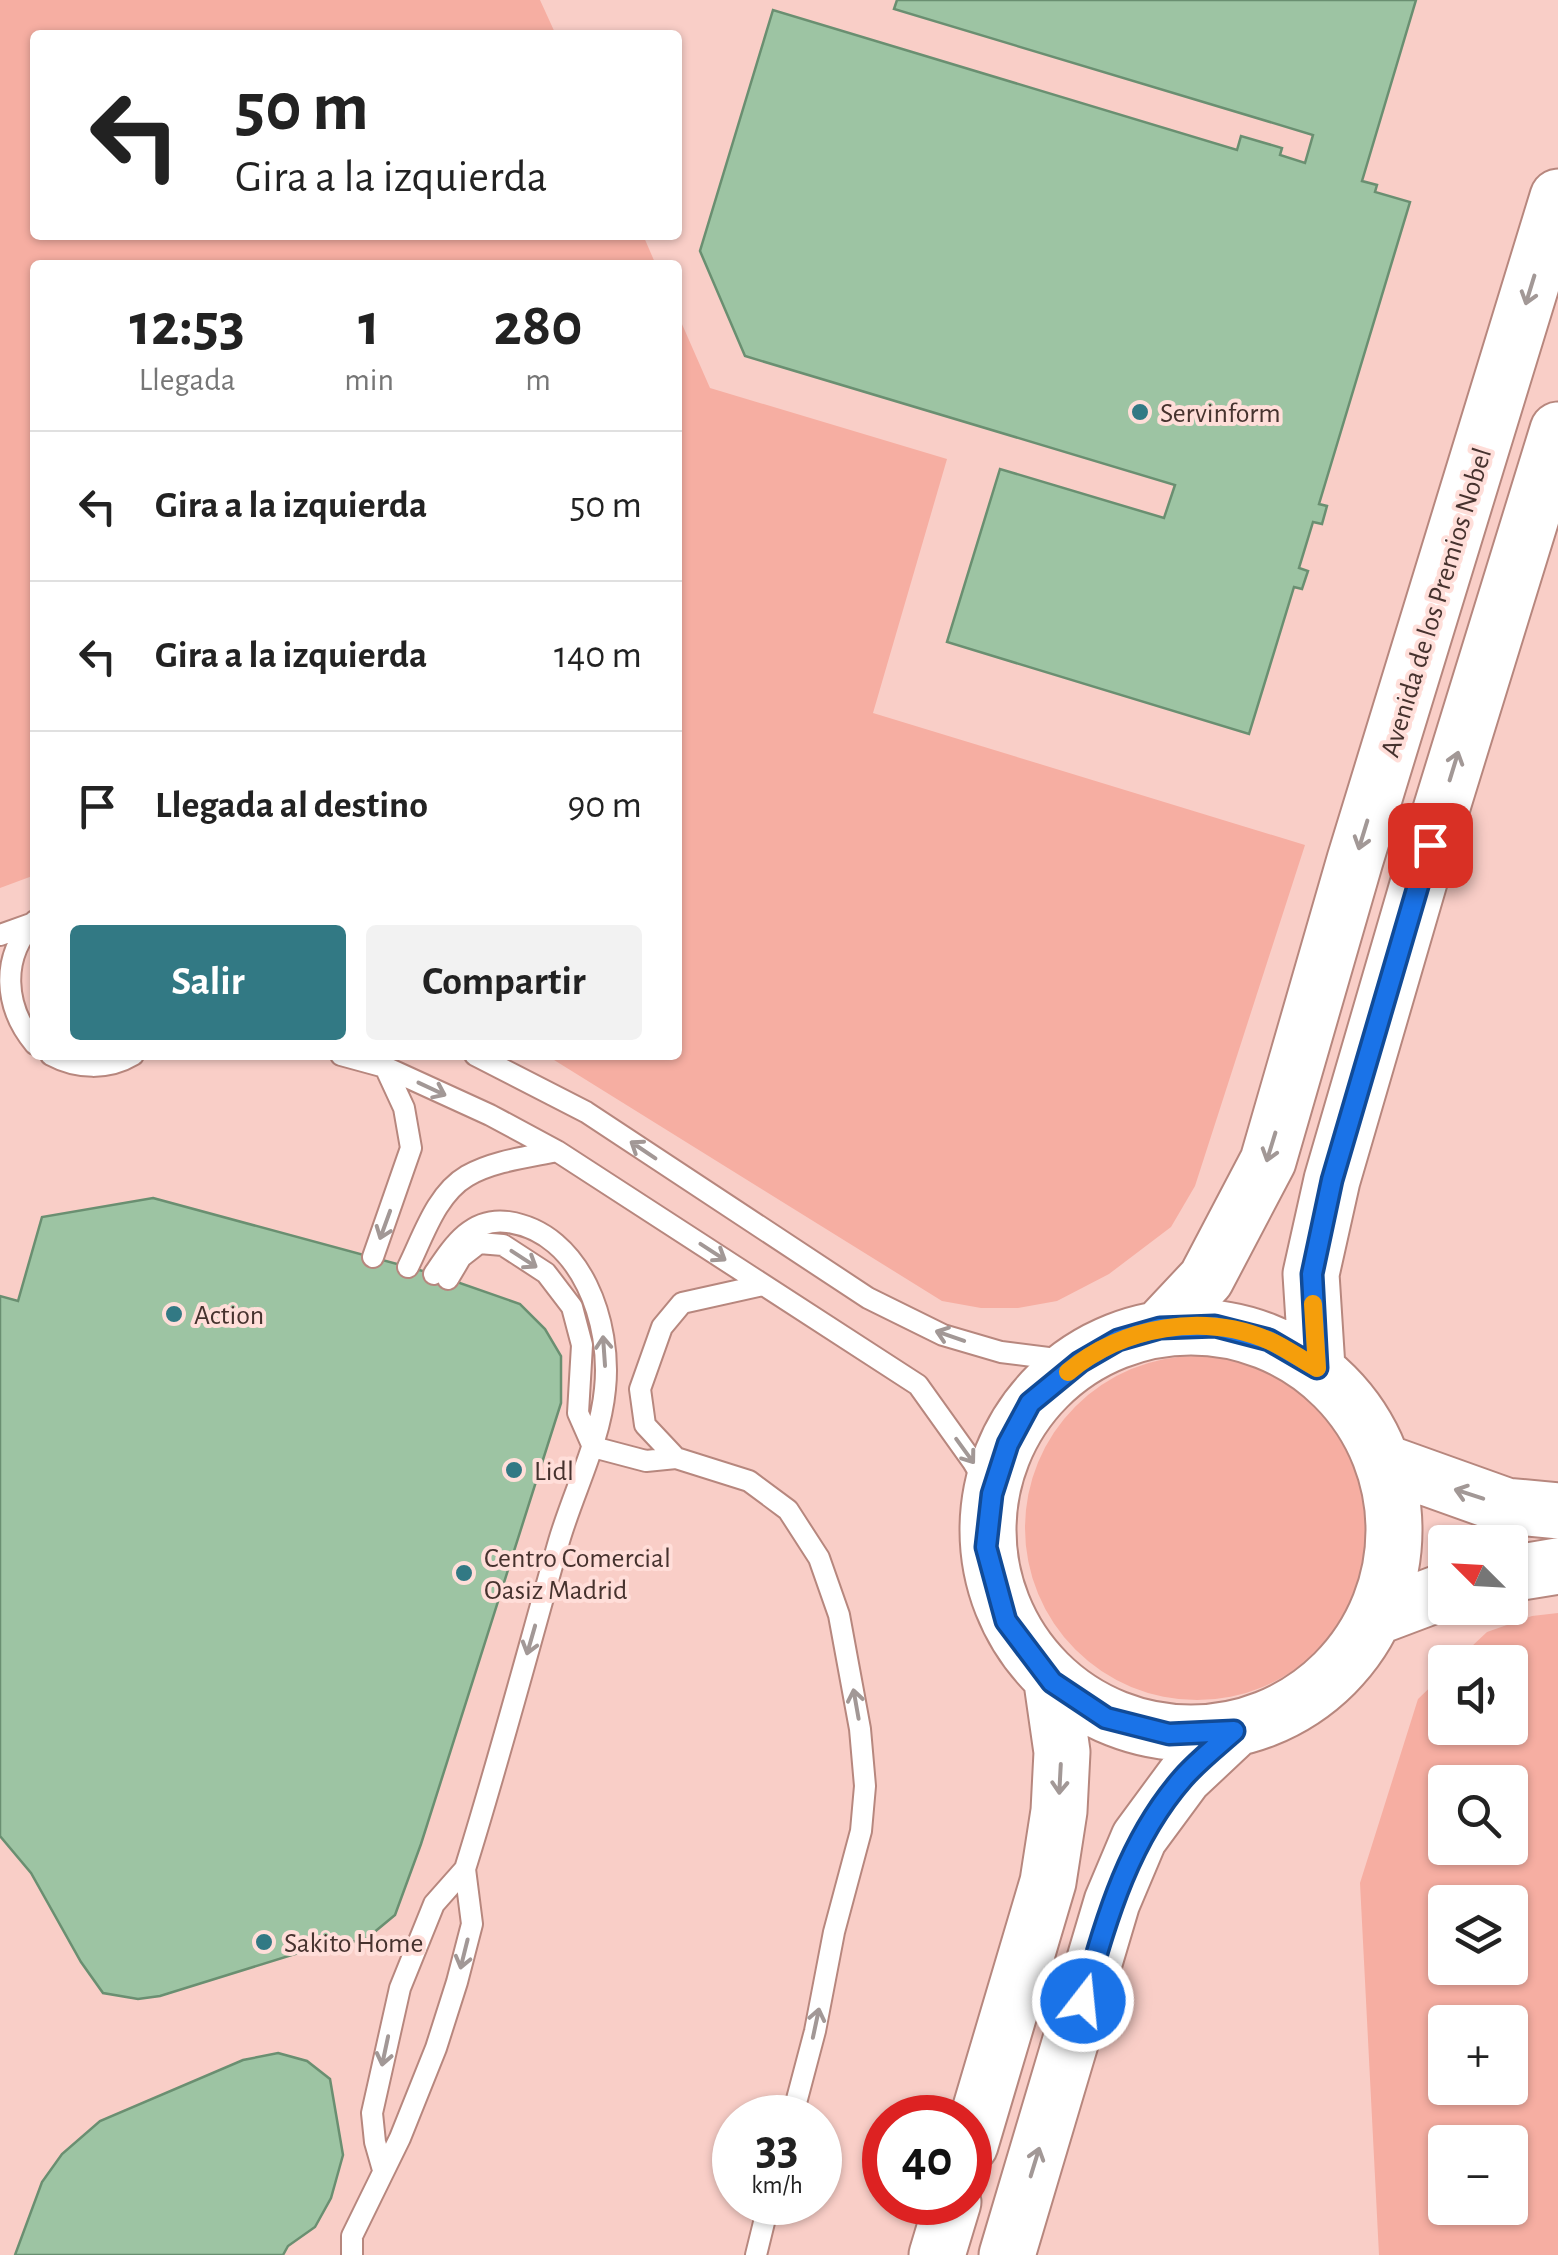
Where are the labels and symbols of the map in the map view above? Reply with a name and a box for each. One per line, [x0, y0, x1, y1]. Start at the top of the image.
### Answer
one-way arrow [1520, 274, 1538, 305]
place label: Servinform [1160, 400, 1281, 428]
marker: Servinform [1129, 401, 1151, 423]
street label: Avenida de los Premios Nobel [1377, 445, 1497, 760]
one-way arrow [1447, 751, 1465, 782]
pin [1388, 803, 1473, 888]
one-way arrow [1353, 819, 1371, 850]
one-way arrow [417, 1080, 447, 1099]
one-way arrow [1261, 1131, 1279, 1162]
one-way arrow [630, 1140, 658, 1161]
one-way arrow [375, 1209, 393, 1240]
one-way arrow [698, 1241, 726, 1262]
one-way arrow [510, 1248, 538, 1269]
place label: Action [194, 1302, 264, 1330]
marker: Action [163, 1303, 185, 1325]
one-way arrow [936, 1326, 967, 1344]
one-way arrow [594, 1336, 613, 1368]
one-way arrow [954, 1437, 975, 1464]
place label: Lidl [534, 1458, 574, 1486]
marker: Lidl [503, 1459, 525, 1481]
one-way arrow [1454, 1483, 1485, 1501]
north arrow [1428, 1525, 1528, 1625]
place label: Centro Comercial Oasiz Madrid [484, 1545, 671, 1605]
marker: Centro Comercial Oasiz Madrid [453, 1562, 475, 1584]
one-way arrow [521, 1624, 539, 1655]
one-way arrow [846, 1689, 865, 1721]
one-way arrow [1051, 1762, 1070, 1795]
place label: Sakito Home [284, 1930, 423, 1958]
marker: Sakito Home [253, 1931, 275, 1953]
one-way arrow [454, 1937, 472, 1969]
position arrow [1031, 1949, 1135, 2053]
one-way arrow [808, 2008, 826, 2040]
one-way arrow [375, 2035, 394, 2067]
speed limit sign: 40 [862, 2095, 992, 2225]
one-way arrow [1027, 2146, 1045, 2178]

